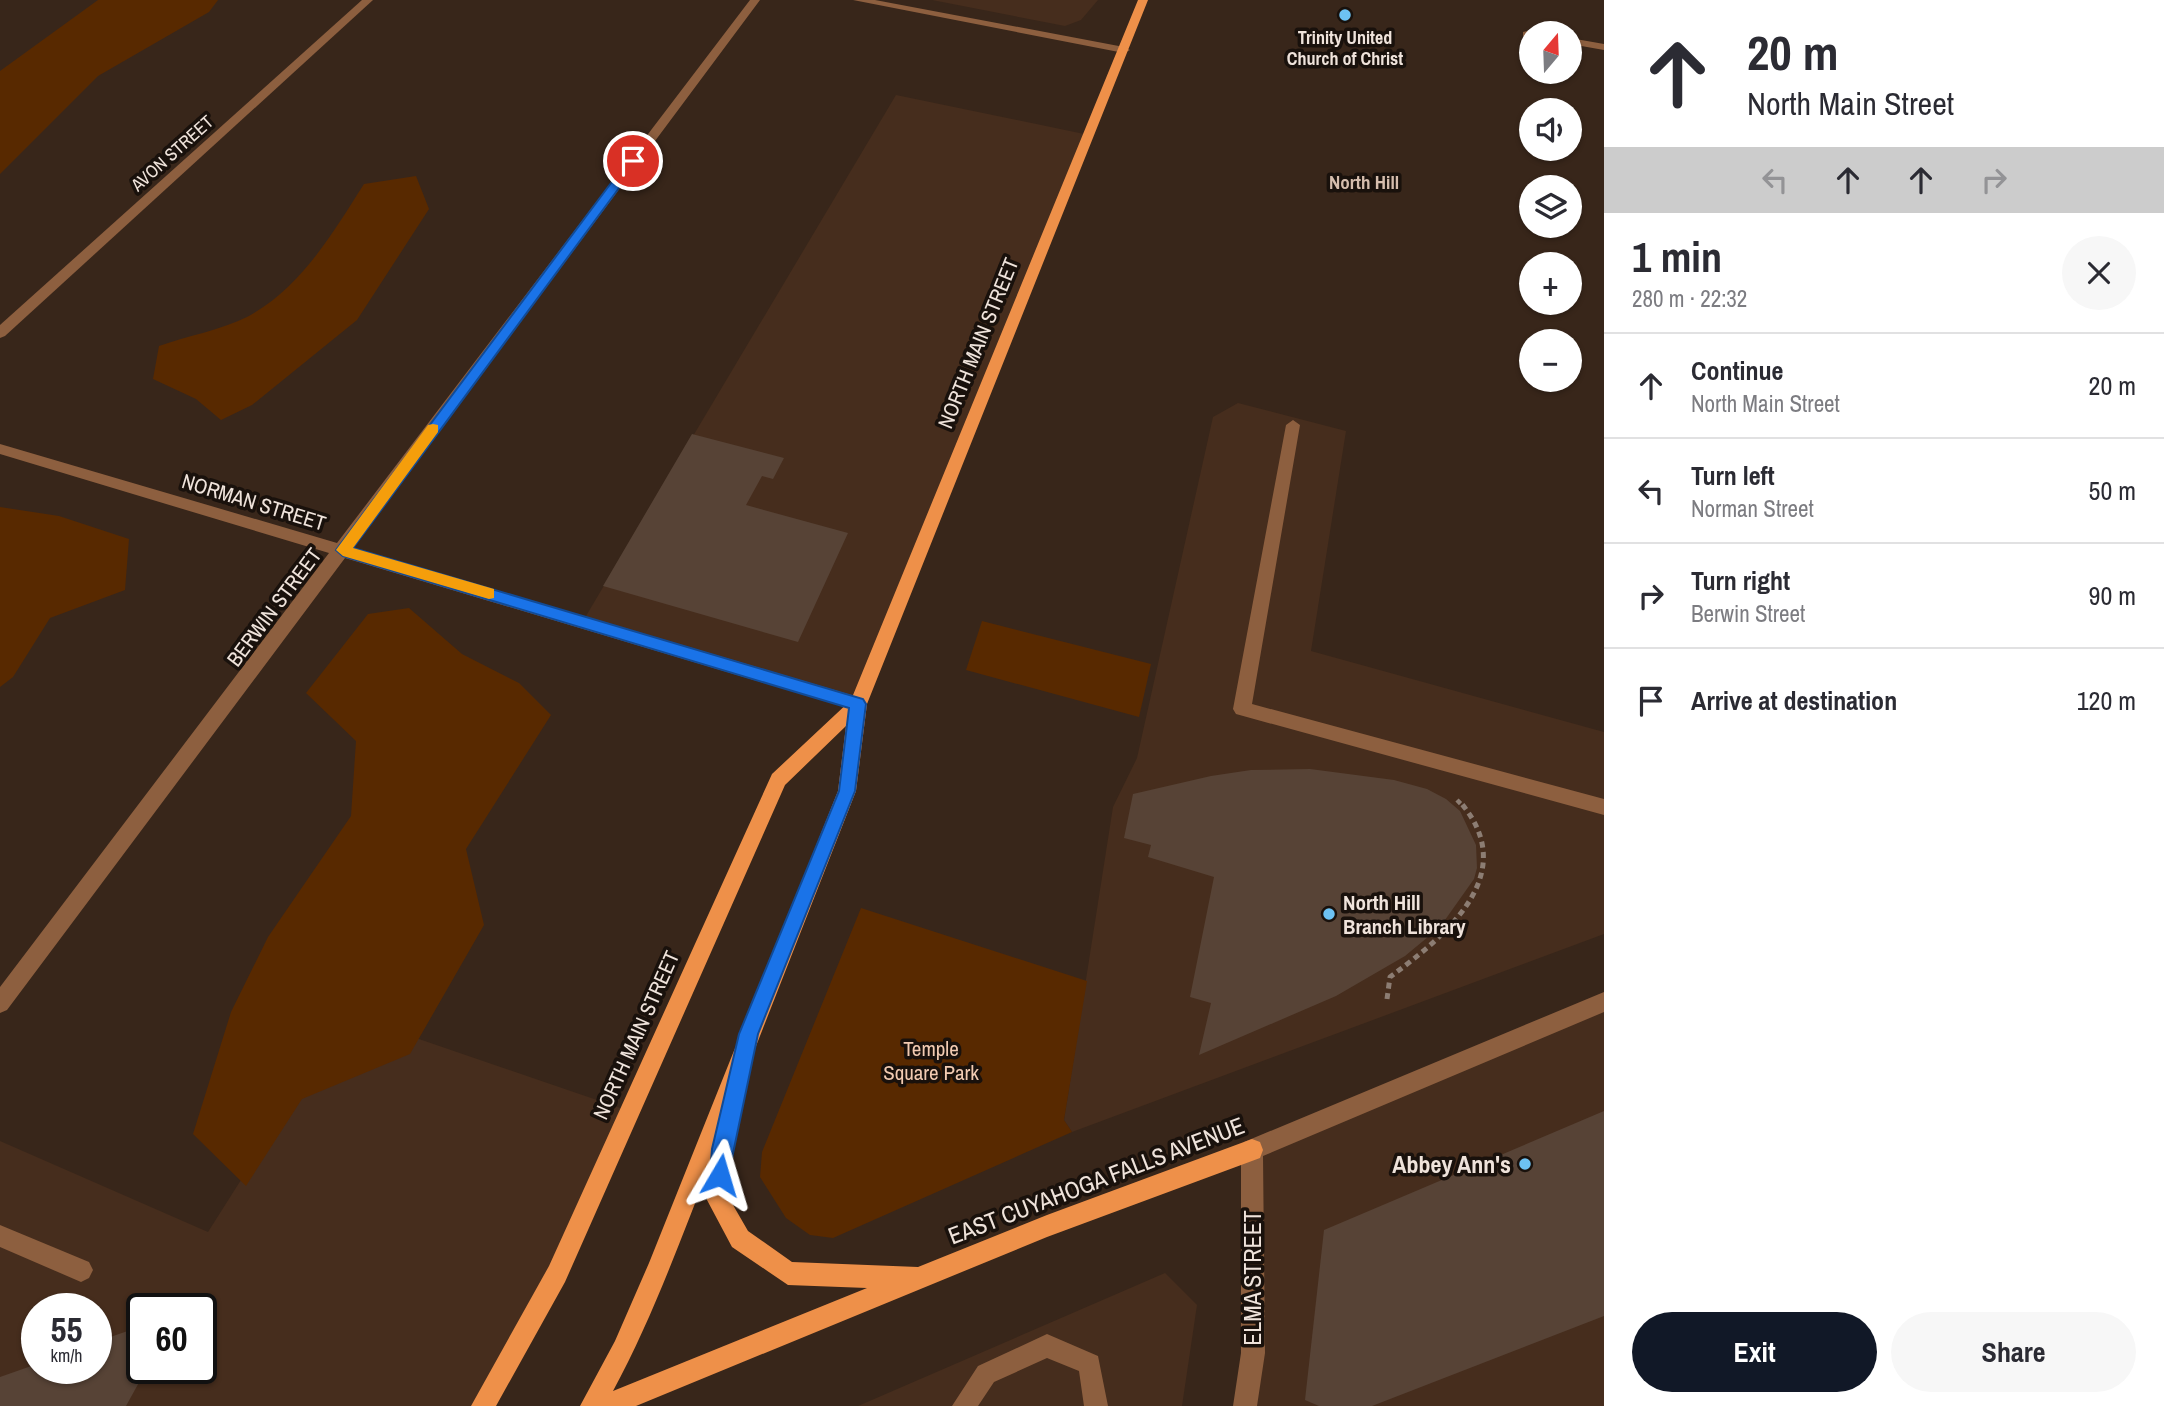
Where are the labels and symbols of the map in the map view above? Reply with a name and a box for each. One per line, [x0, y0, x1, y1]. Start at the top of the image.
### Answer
marker: Trinity United Church of Christ [1337, 7, 1353, 23]
north arrow [1519, 21, 1582, 84]
place label: Trinity United Church of Christ [1287, 25, 1403, 71]
street label: AVON STREET [125, 109, 219, 197]
pin [603, 131, 663, 191]
district label: North Hill [1329, 169, 1399, 195]
street label: NORTH MAIN STREET [931, 253, 1026, 433]
street label: NORMAN STREET [178, 466, 330, 538]
street label: BERWIN STREET [220, 541, 328, 672]
place label: North Hill Branch Library [1343, 888, 1466, 941]
marker: North Hill Branch Library [1321, 906, 1337, 922]
street label: NORTH MAIN STREET [586, 946, 686, 1124]
park label: Temple Square Park [883, 1034, 979, 1087]
street label: EAST CUYAHOGA FALLS AVENUE [943, 1109, 1249, 1251]
position arrow [683, 1138, 757, 1212]
place label: Abbey Ann's [1392, 1148, 1511, 1180]
marker: Abbey Ann's [1517, 1156, 1533, 1172]
street label: ELMA STREET [1236, 1210, 1268, 1346]
speed limit sign: 60 [126, 1293, 217, 1384]

